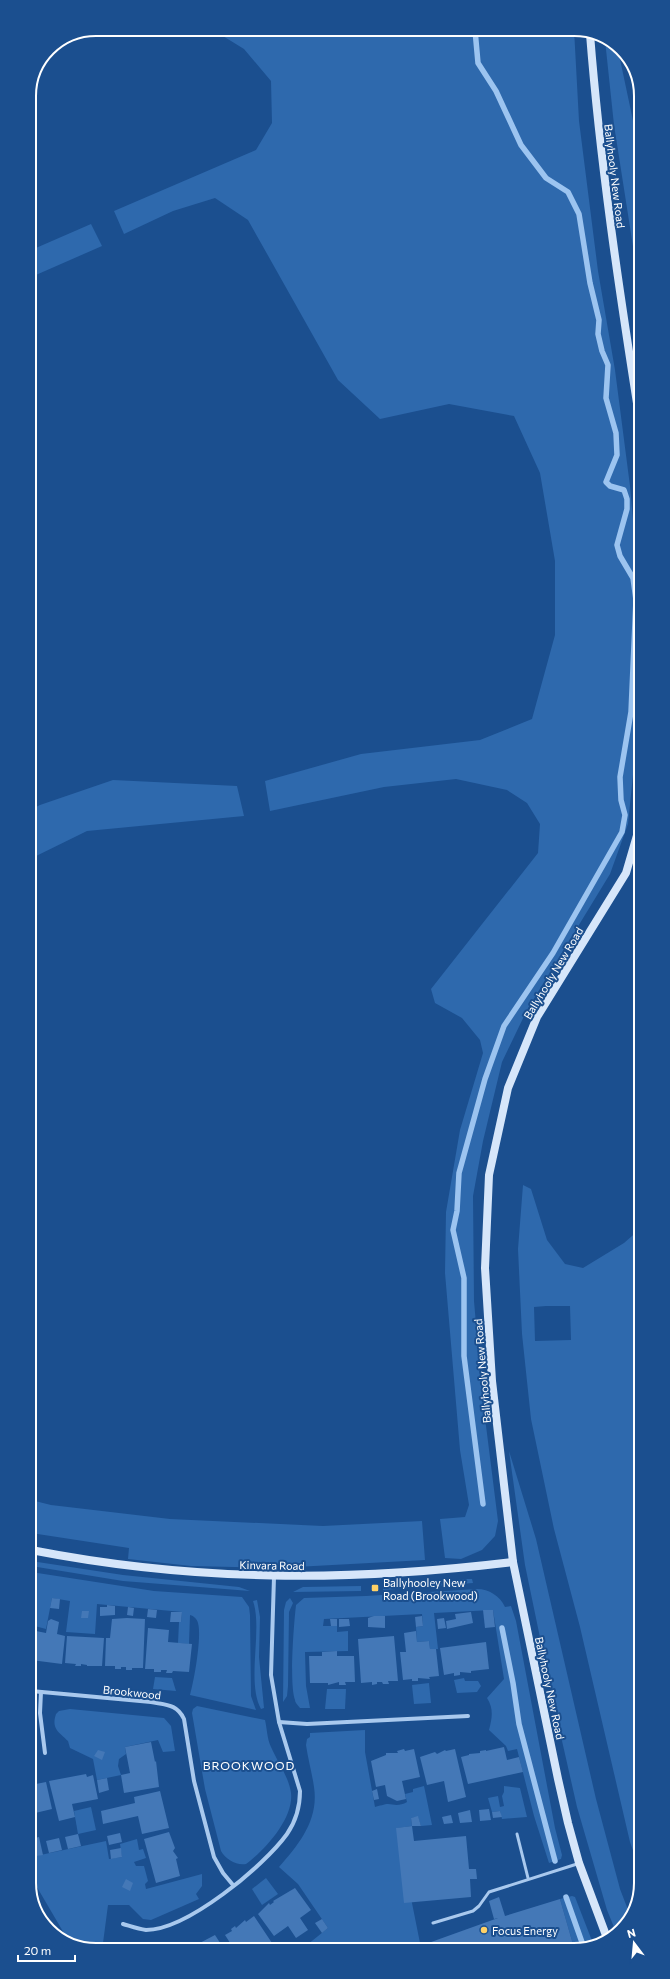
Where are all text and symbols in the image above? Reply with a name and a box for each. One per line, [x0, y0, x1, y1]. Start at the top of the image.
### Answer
street label: Ballyhooly New Road [602, 123, 628, 229]
street label: Ballyhooly New Road [520, 925, 586, 1021]
street label: Ballyhooly New Road [471, 1318, 493, 1424]
street label: Kinvara Road [239, 1558, 305, 1572]
place label: Ballyhooley New Road (Brookwood) [383, 1576, 478, 1602]
marker: Ballyhooley New Road (Brookwood) [370, 1583, 380, 1593]
street label: Ballyhooly New Road [533, 1635, 567, 1741]
street label: Brookwood [102, 1682, 162, 1702]
district label: BROOKWOOD [203, 1758, 295, 1772]
north arrow [614, 1923, 654, 1963]
place label: Focus Energy [492, 1924, 558, 1937]
marker: Focus Energy [479, 1925, 489, 1935]
text: N [625, 1926, 637, 1940]
scale bar [18, 1937, 75, 1963]
text: 20 m [24, 1943, 51, 1957]

